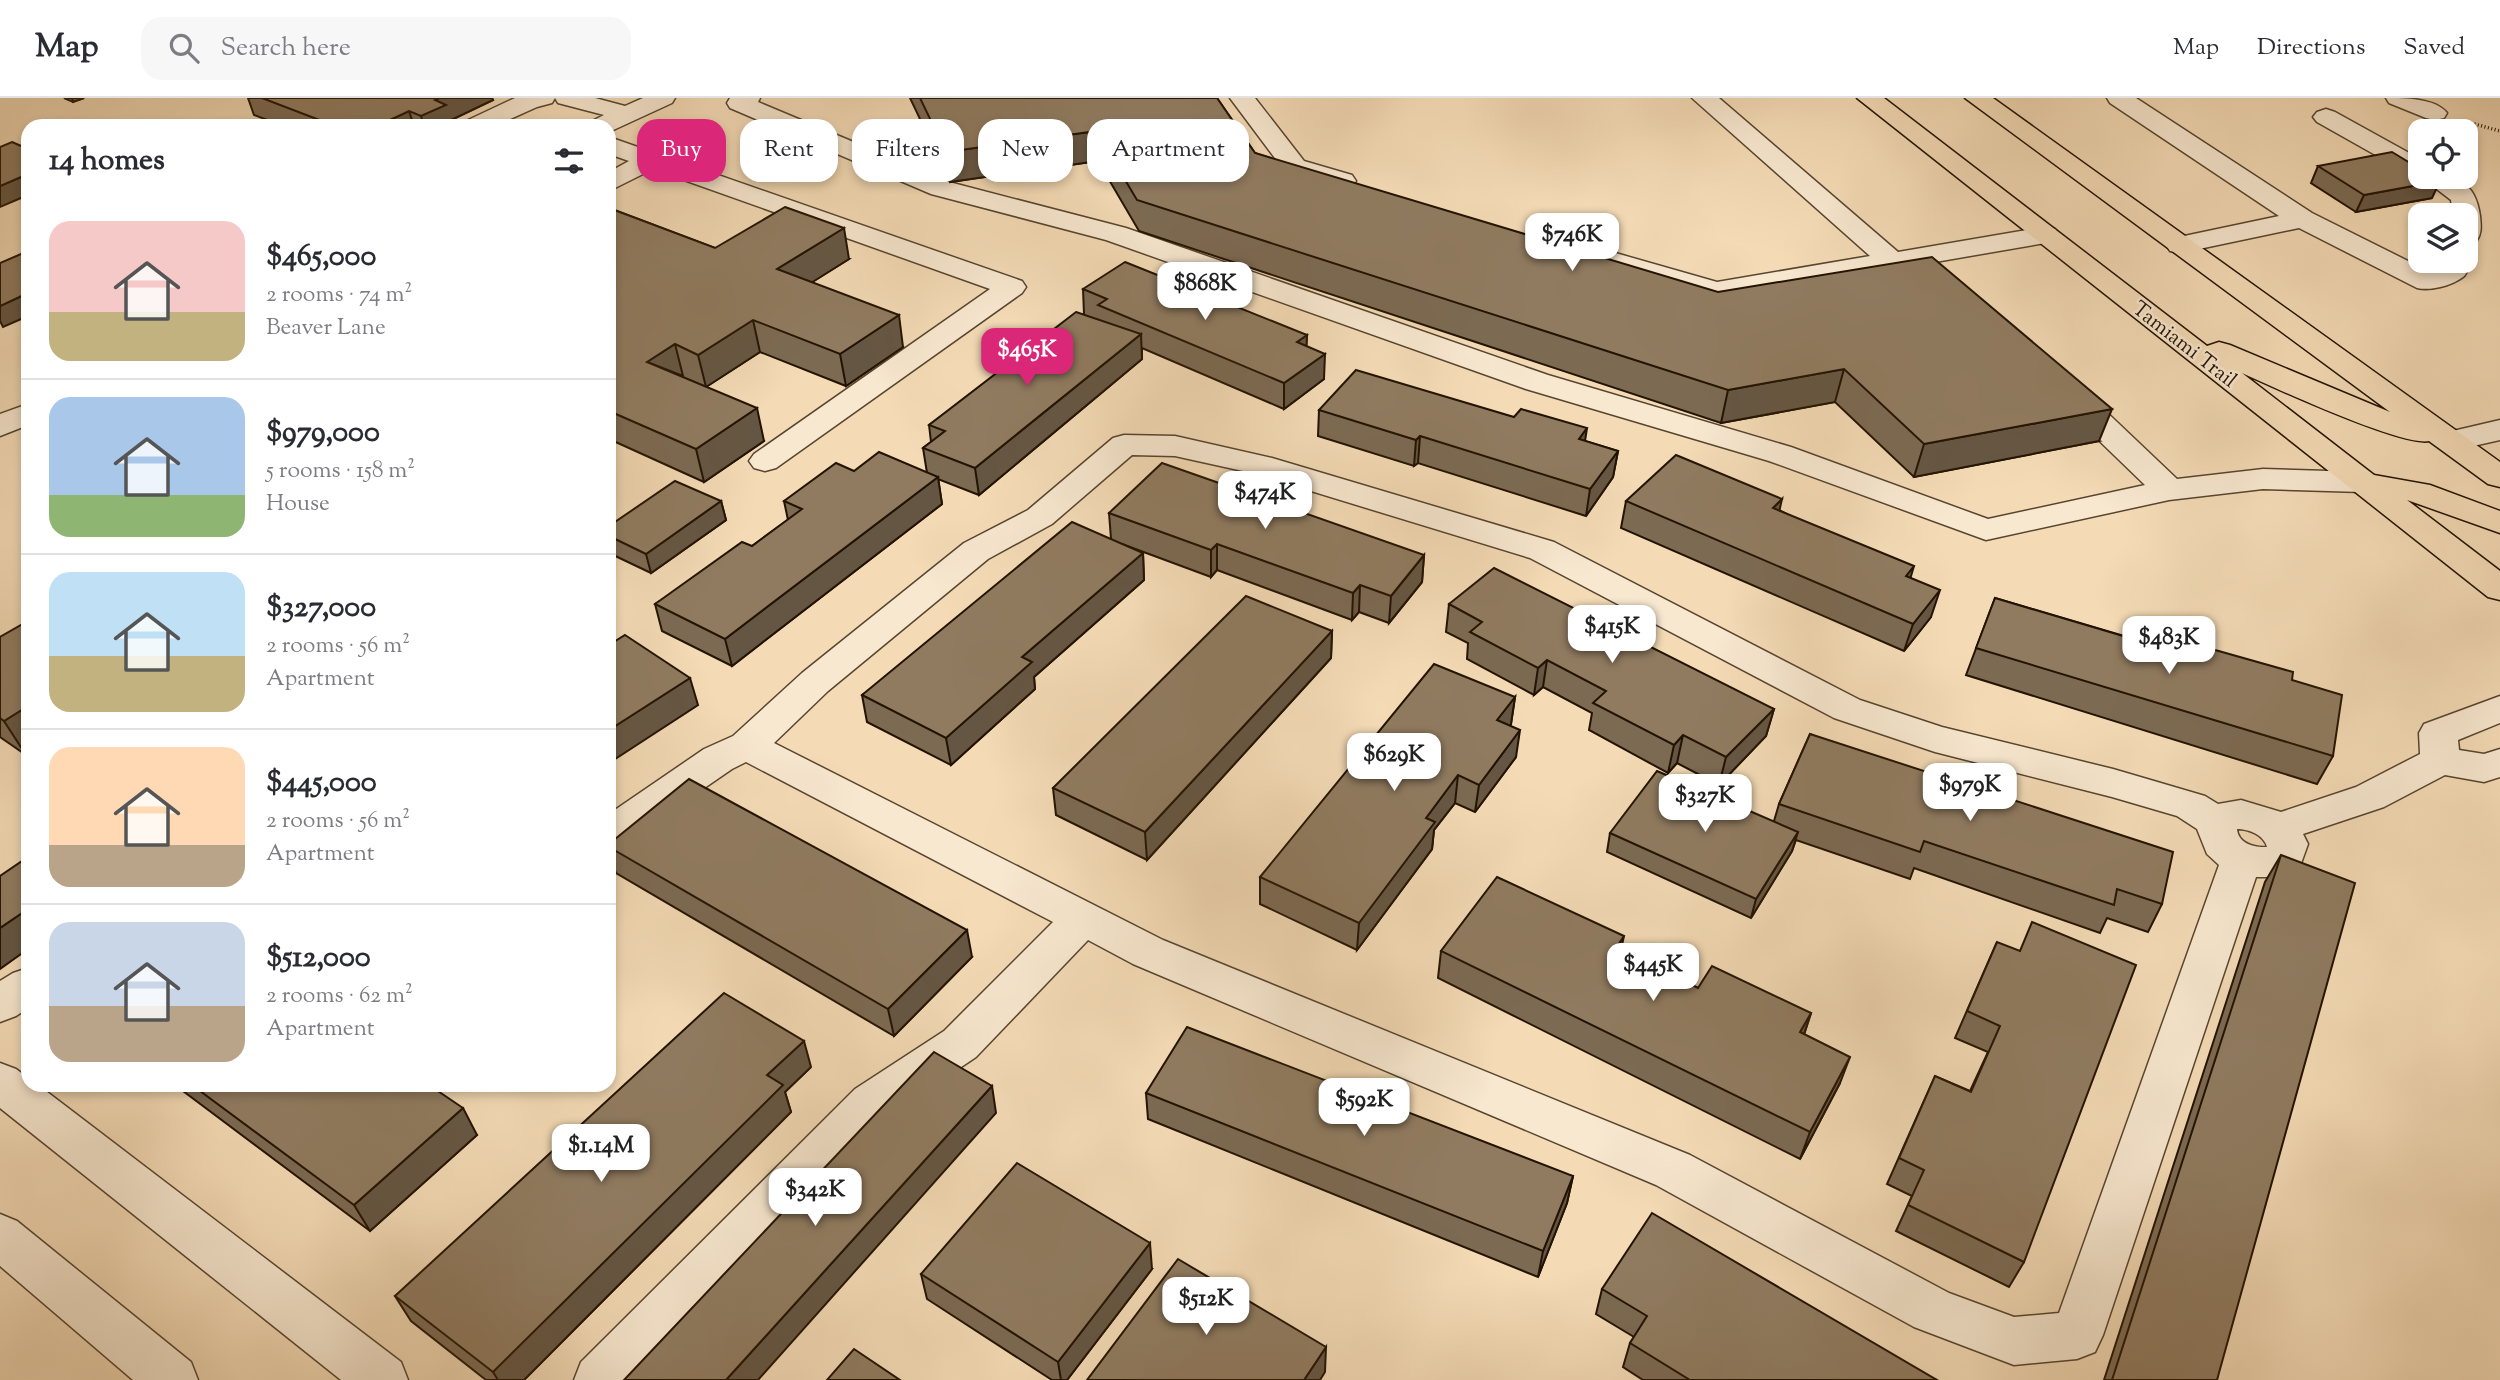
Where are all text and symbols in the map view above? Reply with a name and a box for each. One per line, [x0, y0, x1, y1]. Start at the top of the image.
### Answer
search box [141, 17, 631, 80]
text: Map [35, 24, 99, 72]
icon: search [165, 29, 203, 67]
text: Search here [221, 30, 351, 67]
text: Map [2173, 31, 2219, 65]
text: Directions [2257, 31, 2365, 65]
text: Saved [2403, 31, 2465, 65]
chip: Buy [637, 119, 726, 182]
chip: Rent [740, 119, 838, 182]
chip: Filters [852, 119, 964, 182]
chip: New [978, 119, 1073, 182]
chip: Apartment [1087, 119, 1249, 182]
map controls [2408, 119, 2478, 273]
button: locate [2408, 119, 2478, 189]
text: 14 homes [49, 140, 165, 183]
icon: filters [550, 142, 588, 180]
button: layers [2408, 203, 2478, 273]
pin: $746K [1523, 214, 1621, 273]
text: $746K [1541, 219, 1603, 252]
text: $465,000 [266, 236, 376, 279]
icon: home [105, 249, 189, 333]
pin: $868K [1156, 262, 1254, 322]
text: $868K [1173, 268, 1237, 301]
text: 2 rooms · 74 m² [266, 279, 412, 312]
street label: Tamiami Trail [2125, 295, 2243, 396]
text: Beaver Lane [266, 312, 386, 345]
pin: $465K [978, 328, 1076, 388]
text: $465K [997, 334, 1057, 367]
text: $979,000 [266, 412, 380, 455]
icon: home [105, 425, 189, 509]
text: 5 rooms · 158 m² [266, 455, 415, 488]
pin: $474K [1216, 472, 1314, 531]
text: $474K [1234, 477, 1296, 510]
text: House [266, 488, 330, 521]
text: $327,000 [266, 587, 376, 630]
icon: home [105, 600, 189, 684]
pin: $415K [1563, 606, 1661, 665]
text: $415K [1584, 611, 1640, 644]
pin: $483K [2120, 616, 2218, 676]
text: $483K [2138, 622, 2200, 655]
text: 2 rooms · 56 m² [266, 630, 410, 663]
text: Apartment [266, 663, 375, 696]
pin: $629K [1345, 734, 1443, 793]
text: $629K [1363, 739, 1425, 772]
text: $445,000 [266, 762, 377, 805]
pin: $979K [1921, 764, 2019, 823]
text: $979K [1939, 769, 2001, 802]
pin: $327K [1656, 774, 1754, 834]
icon: home [105, 775, 189, 859]
text: $327K [1675, 780, 1735, 813]
text: 2 rooms · 56 m² [266, 805, 410, 838]
text: Apartment [266, 838, 375, 871]
text: $512,000 [266, 937, 371, 980]
pin: $445K [1604, 944, 1702, 1003]
text: $445K [1623, 949, 1683, 982]
icon: home [105, 950, 189, 1034]
text: 2 rooms · 62 m² [266, 980, 413, 1013]
text: Apartment [266, 1013, 375, 1046]
pin: $592K [1315, 1079, 1413, 1138]
text: $592K [1335, 1084, 1393, 1117]
pin: $1.14M [544, 1124, 658, 1184]
text: $1.14M [568, 1130, 634, 1163]
pin: $342K [766, 1168, 864, 1228]
text: $342K [785, 1174, 845, 1207]
pin: $512K [1157, 1278, 1255, 1337]
text: $512K [1178, 1283, 1234, 1316]

